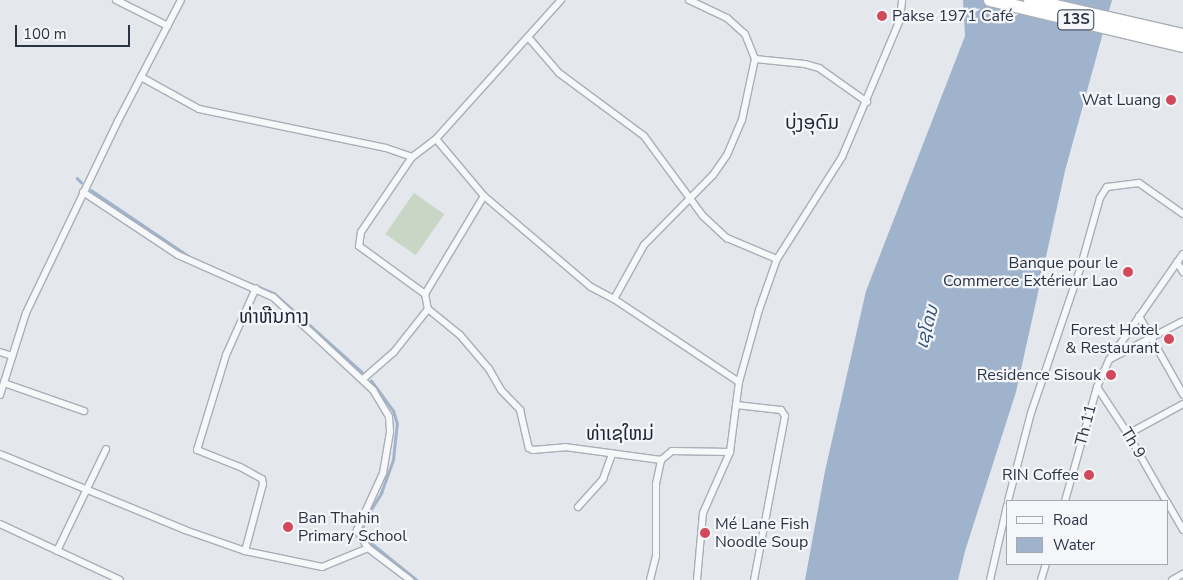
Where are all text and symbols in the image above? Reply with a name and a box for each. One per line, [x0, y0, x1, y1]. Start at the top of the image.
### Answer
place label: Pakse 1971 Café [892, 6, 1014, 26]
road number: 13S [1057, 8, 1095, 32]
marker: Pakse 1971 Café [876, 10, 888, 22]
scale bar [18, 15, 132, 47]
text: 100 m [23, 24, 67, 44]
place label: Wat Luang [1082, 90, 1161, 110]
marker: Wat Luang [1165, 94, 1177, 106]
district label: ບຸ່ງອຸດົມ [785, 113, 839, 135]
place label: Banque pour le Commerce Extérieur Lao [943, 253, 1118, 291]
marker: Banque pour le Commerce Extérieur Lao [1122, 266, 1134, 278]
water label: ເຊໂດນ [911, 303, 943, 351]
district label: ທ່າຫີນກາງ [239, 307, 309, 329]
place label: Forest Hotel & Restaurant [1065, 320, 1159, 358]
marker: Forest Hotel & Restaurant [1163, 333, 1175, 345]
place label: Residence Sisouk [977, 365, 1101, 385]
marker: Residence Sisouk [1105, 369, 1117, 381]
street label: Th 11 [1071, 402, 1101, 448]
district label: ທ່າເຊໃຫມ່ [586, 424, 654, 446]
street label: Th 9 [1116, 424, 1150, 462]
place label: RIN Coffee [1002, 465, 1079, 485]
marker: RIN Coffee [1083, 469, 1095, 481]
legend [1006, 500, 1168, 565]
place label: Ban Thahin Primary School [298, 508, 407, 546]
text: Road [1053, 510, 1088, 530]
place label: Mé Lane Fish Noodle Soup [715, 514, 809, 552]
marker: Ban Thahin Primary School [282, 521, 294, 533]
marker: Mé Lane Fish Noodle Soup [699, 527, 711, 539]
text: Water [1053, 535, 1095, 555]

